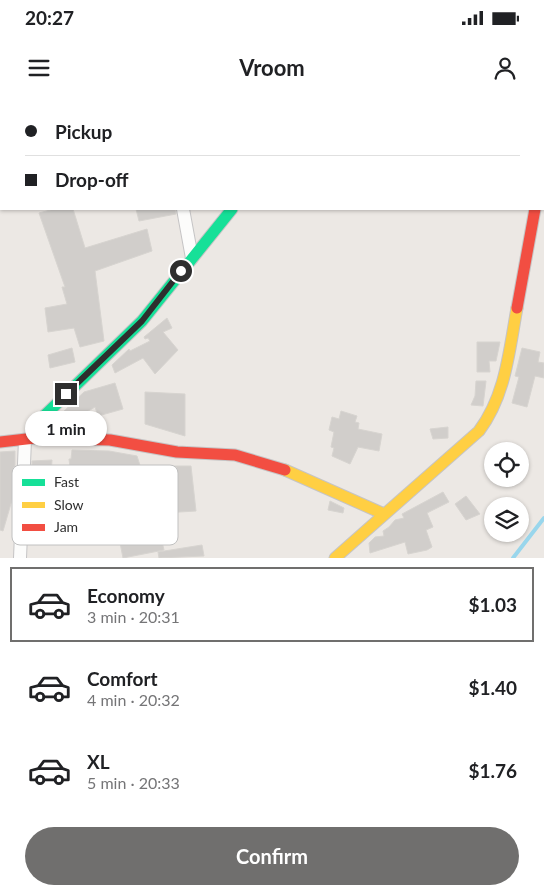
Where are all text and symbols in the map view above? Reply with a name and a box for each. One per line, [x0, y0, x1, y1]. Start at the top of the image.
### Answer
text: 20:27 [25, 6, 74, 29]
icon: menu [25, 54, 53, 82]
text: Vroom [239, 54, 305, 81]
icon: person [491, 54, 519, 82]
text: Pickup [55, 120, 112, 143]
text: Drop-off [55, 168, 129, 191]
route start [170, 260, 192, 282]
route end [55, 383, 77, 405]
callout: 1 min [25, 412, 107, 446]
text: 1 min [46, 419, 86, 438]
map controls [484, 442, 529, 542]
button: locate [484, 442, 529, 487]
legend [12, 465, 178, 545]
text: Fast [54, 473, 79, 490]
text: Slow [54, 496, 84, 513]
button: layers [484, 497, 529, 542]
text: Jam [54, 518, 78, 535]
icon: car [27, 582, 72, 627]
text: Economy [87, 584, 165, 607]
text: $1.03 [468, 593, 517, 616]
text: 3 min · 20:31 [87, 607, 180, 626]
icon: car [27, 665, 72, 710]
text: Comfort [87, 667, 158, 690]
text: $1.40 [468, 676, 517, 699]
text: 4 min · 20:32 [87, 690, 180, 709]
icon: car [27, 748, 72, 793]
text: XL [87, 750, 110, 773]
text: $1.76 [468, 759, 517, 782]
text: 5 min · 20:33 [87, 773, 180, 792]
button: Confirm [25, 827, 519, 885]

